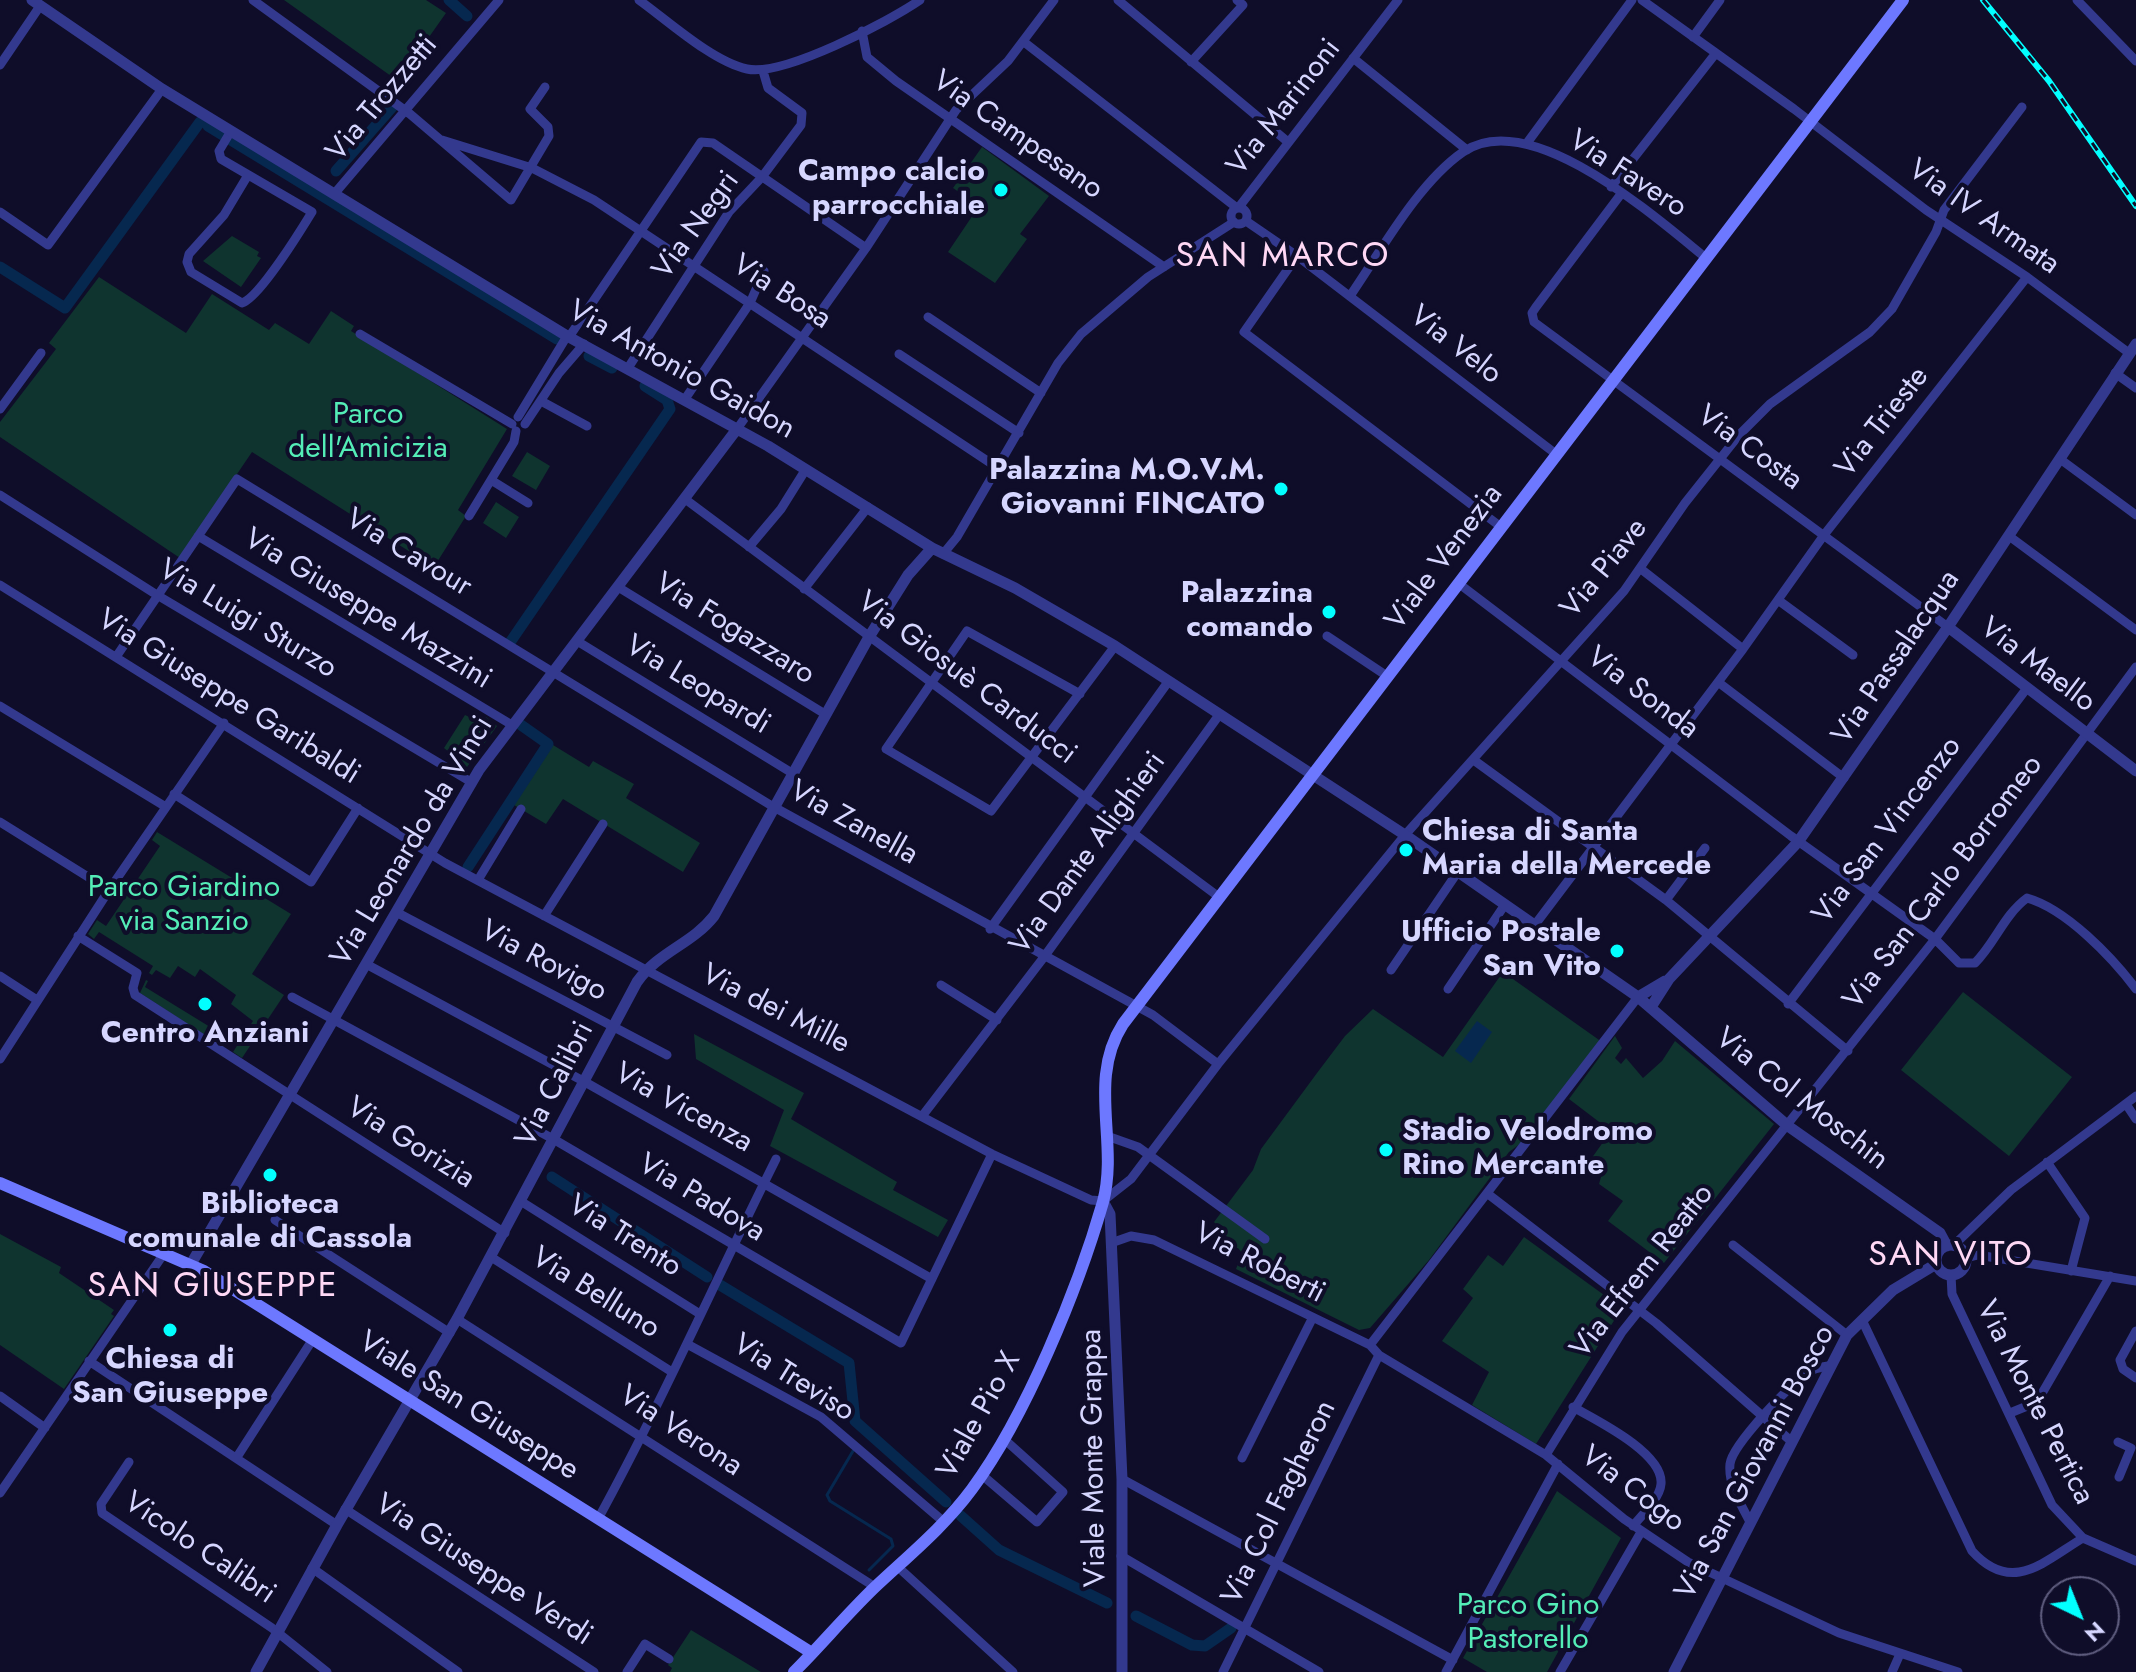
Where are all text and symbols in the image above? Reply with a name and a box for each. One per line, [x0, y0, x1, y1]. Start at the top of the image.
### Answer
street label: Via Trozzetti [320, 28, 446, 170]
street label: Via Marinoni [1220, 32, 1350, 184]
street label: Via Campesano [925, 64, 1109, 208]
street label: Via Favero [1561, 123, 1693, 227]
street label: Via IV Armata [1900, 153, 2066, 283]
place label: Campo calcio parrocchiale [798, 155, 985, 226]
street label: Via Negri [646, 165, 748, 287]
marker: Campo calcio parrocchiale [992, 181, 1010, 199]
district label: SAN MARCO [1176, 238, 1390, 278]
street label: Via Bosa [725, 248, 837, 338]
street label: Via Antonio Gaidon [561, 294, 801, 448]
street label: Via Velo [1402, 299, 1508, 393]
street label: Via Trieste [1829, 360, 1937, 486]
park label: Parco dell'Amicizia [288, 398, 448, 468]
street label: Via Costa [1689, 399, 1809, 499]
place label: Palazzina M.O.V.M. Giovanni FINCATO [989, 454, 1265, 524]
street label: Viale Venezia [1379, 478, 1511, 638]
marker: Palazzina M.O.V.M. Giovanni FINCATO [1272, 480, 1290, 498]
street label: Via Cavour [338, 502, 478, 606]
street label: Via Piave [1554, 512, 1656, 626]
street label: Via Giuseppe Mazzini [237, 522, 497, 698]
street label: Via Luigi Sturzo [151, 553, 343, 687]
street label: Via Passalacqua [1825, 564, 1969, 752]
street label: Via Fogazzaro [647, 566, 821, 694]
place label: Palazzina comando [1181, 577, 1313, 648]
street label: Via Giosuè Carducci [849, 585, 1083, 773]
street label: Via Giuseppe Garibaldi [90, 602, 366, 794]
marker: Palazzina comando [1320, 603, 1338, 621]
street label: Via Maello [1972, 611, 2102, 721]
street label: Via Leopardi [618, 629, 776, 743]
street label: Via Sonda [1579, 640, 1705, 748]
street label: Via Leonardo da Vinci [324, 710, 502, 974]
street label: Via San Vincenzo [1806, 730, 1970, 932]
street label: Via Dante Alighieri [1003, 746, 1175, 962]
street label: Via San Carlo Borromeo [1837, 749, 2051, 1017]
street label: Via Zanella [783, 774, 923, 874]
place label: Chiesa di Santa Maria della Mercede [1422, 815, 1711, 886]
marker: Chiesa di Santa Maria della Mercede [1397, 841, 1415, 859]
park label: Parco Giardino via Sanzio [88, 871, 280, 942]
street label: Via Rovigo [474, 914, 612, 1010]
place label: Ufficio Postale San Vito [1401, 916, 1601, 986]
marker: Ufficio Postale San Vito [1608, 942, 1626, 960]
street label: Via dei Mille [695, 957, 855, 1063]
marker: Centro Anziani [196, 995, 214, 1013]
street label: Via Calibri [509, 1016, 603, 1154]
place label: Centro Anziani [101, 1017, 309, 1053]
street label: Via Col Moschin [1707, 1021, 1895, 1179]
street label: Via Vicenza [608, 1056, 758, 1162]
street label: Via Gorizia [339, 1090, 481, 1198]
place label: Stadio Velodromo Rino Mercante [1402, 1115, 1653, 1186]
marker: Stadio Velodromo Rino Mercante [1377, 1141, 1395, 1159]
street label: Via Padova [631, 1147, 771, 1251]
marker: Biblioteca comunale di Cassola [261, 1166, 279, 1184]
street label: Via Efrem Reatto [1564, 1178, 1722, 1366]
place label: Biblioteca comunale di Cassola [128, 1188, 412, 1258]
street label: Via Trento [561, 1188, 687, 1286]
street label: Via Roberti [1188, 1216, 1330, 1312]
district label: SAN VITO [1868, 1237, 2034, 1277]
street label: Via Belluno [524, 1240, 666, 1348]
district label: SAN GIUSEPPE [88, 1268, 338, 1308]
street label: Via Monte Pertica [1967, 1295, 2101, 1511]
street label: Via San Giovanni Bosco [1668, 1320, 1844, 1606]
marker: Chiesa di San Giuseppe [161, 1321, 179, 1339]
street label: Viale San Giuseppe [351, 1325, 585, 1489]
street label: Via Treviso [725, 1327, 861, 1431]
street label: Viale Monte Grappa [1075, 1329, 1115, 1587]
place label: Chiesa di San Giuseppe [72, 1343, 268, 1414]
street label: Viale Pio X [930, 1346, 1030, 1486]
street label: Via Verona [611, 1379, 749, 1485]
street label: Via Col Fagheron [1215, 1395, 1345, 1611]
street label: Via Cogo [1573, 1439, 1691, 1541]
street label: Vicolo Calibri [116, 1485, 282, 1613]
street label: Via Giuseppe Verdi [367, 1487, 599, 1655]
north arrow [2040, 1576, 2120, 1656]
park label: Parco Gino Pastorello [1457, 1589, 1599, 1660]
text: N [2078, 1614, 2112, 1650]

